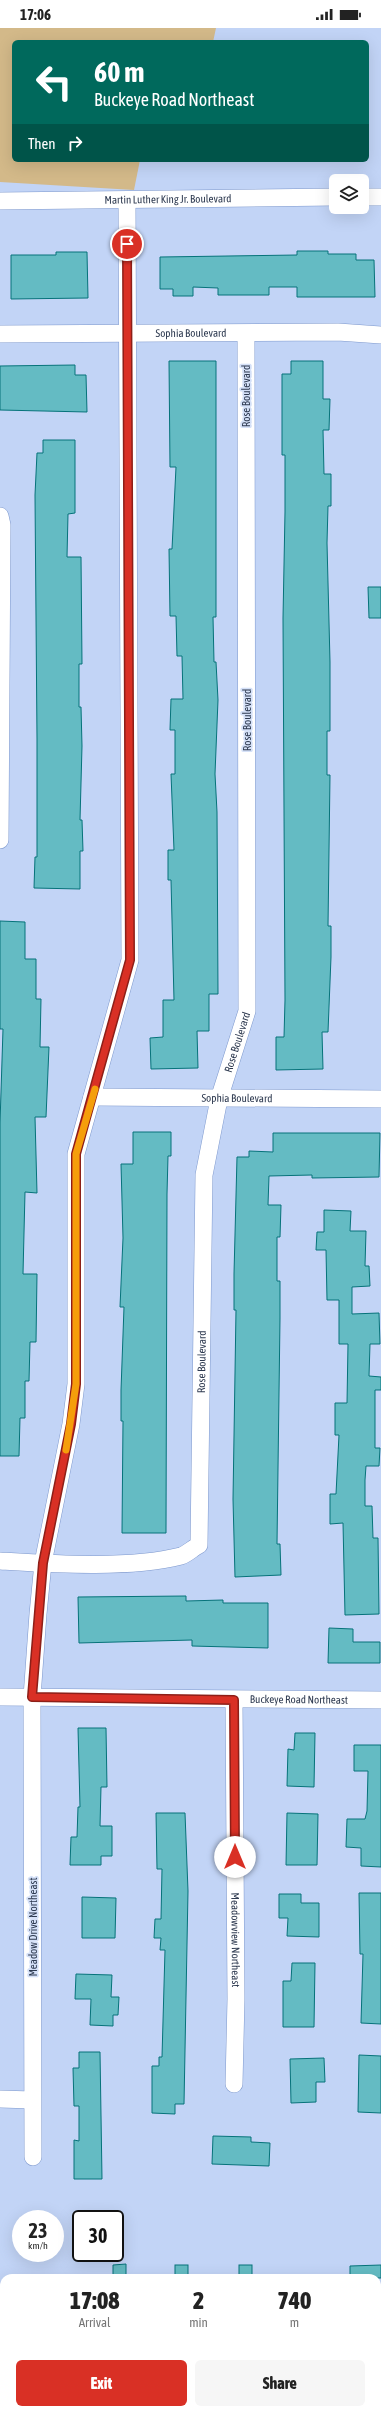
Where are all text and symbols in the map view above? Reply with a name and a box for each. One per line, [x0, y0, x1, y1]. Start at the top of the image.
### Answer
text: 17:06 [20, 6, 51, 23]
icon: left [28, 56, 80, 108]
text: 60 m [94, 56, 144, 88]
text: Buckeye Road Northeast [94, 89, 254, 110]
icon: right [64, 132, 86, 154]
text: Then [28, 135, 56, 152]
map controls [329, 174, 369, 214]
button: layers [329, 174, 369, 214]
street label: Martin Luther King Jr. Boulevard [104, 192, 231, 206]
pin [110, 227, 144, 261]
icon: arrive [116, 233, 138, 255]
street label: Sophia Boulevard [155, 327, 227, 339]
street label: Rose Boulevard [240, 365, 252, 427]
street label: Rose Boulevard [241, 689, 253, 751]
street label: Rose Boulevard [222, 1011, 252, 1074]
street label: Sophia Boulevard [201, 1092, 273, 1104]
street label: Rose Boulevard [195, 1330, 208, 1393]
street label: Buckeye Road Northeast [250, 1693, 348, 1706]
position arrow [214, 1836, 256, 1878]
street label: Meadow Drive Northeast [27, 1877, 39, 1977]
street label: Meadowview Northeast [229, 1892, 242, 1988]
speed limit sign: 30 [72, 2210, 124, 2262]
text: 23 [29, 2219, 47, 2242]
text: km/h [28, 2240, 48, 2251]
text: 17:08 [70, 2287, 120, 2314]
text: 2 [193, 2287, 204, 2314]
text: 740 [278, 2287, 311, 2314]
text: Arrival [79, 2315, 110, 2330]
text: min [189, 2315, 208, 2330]
text: m [290, 2315, 299, 2330]
button: Exit [16, 2360, 187, 2406]
button: Share [195, 2360, 365, 2406]

